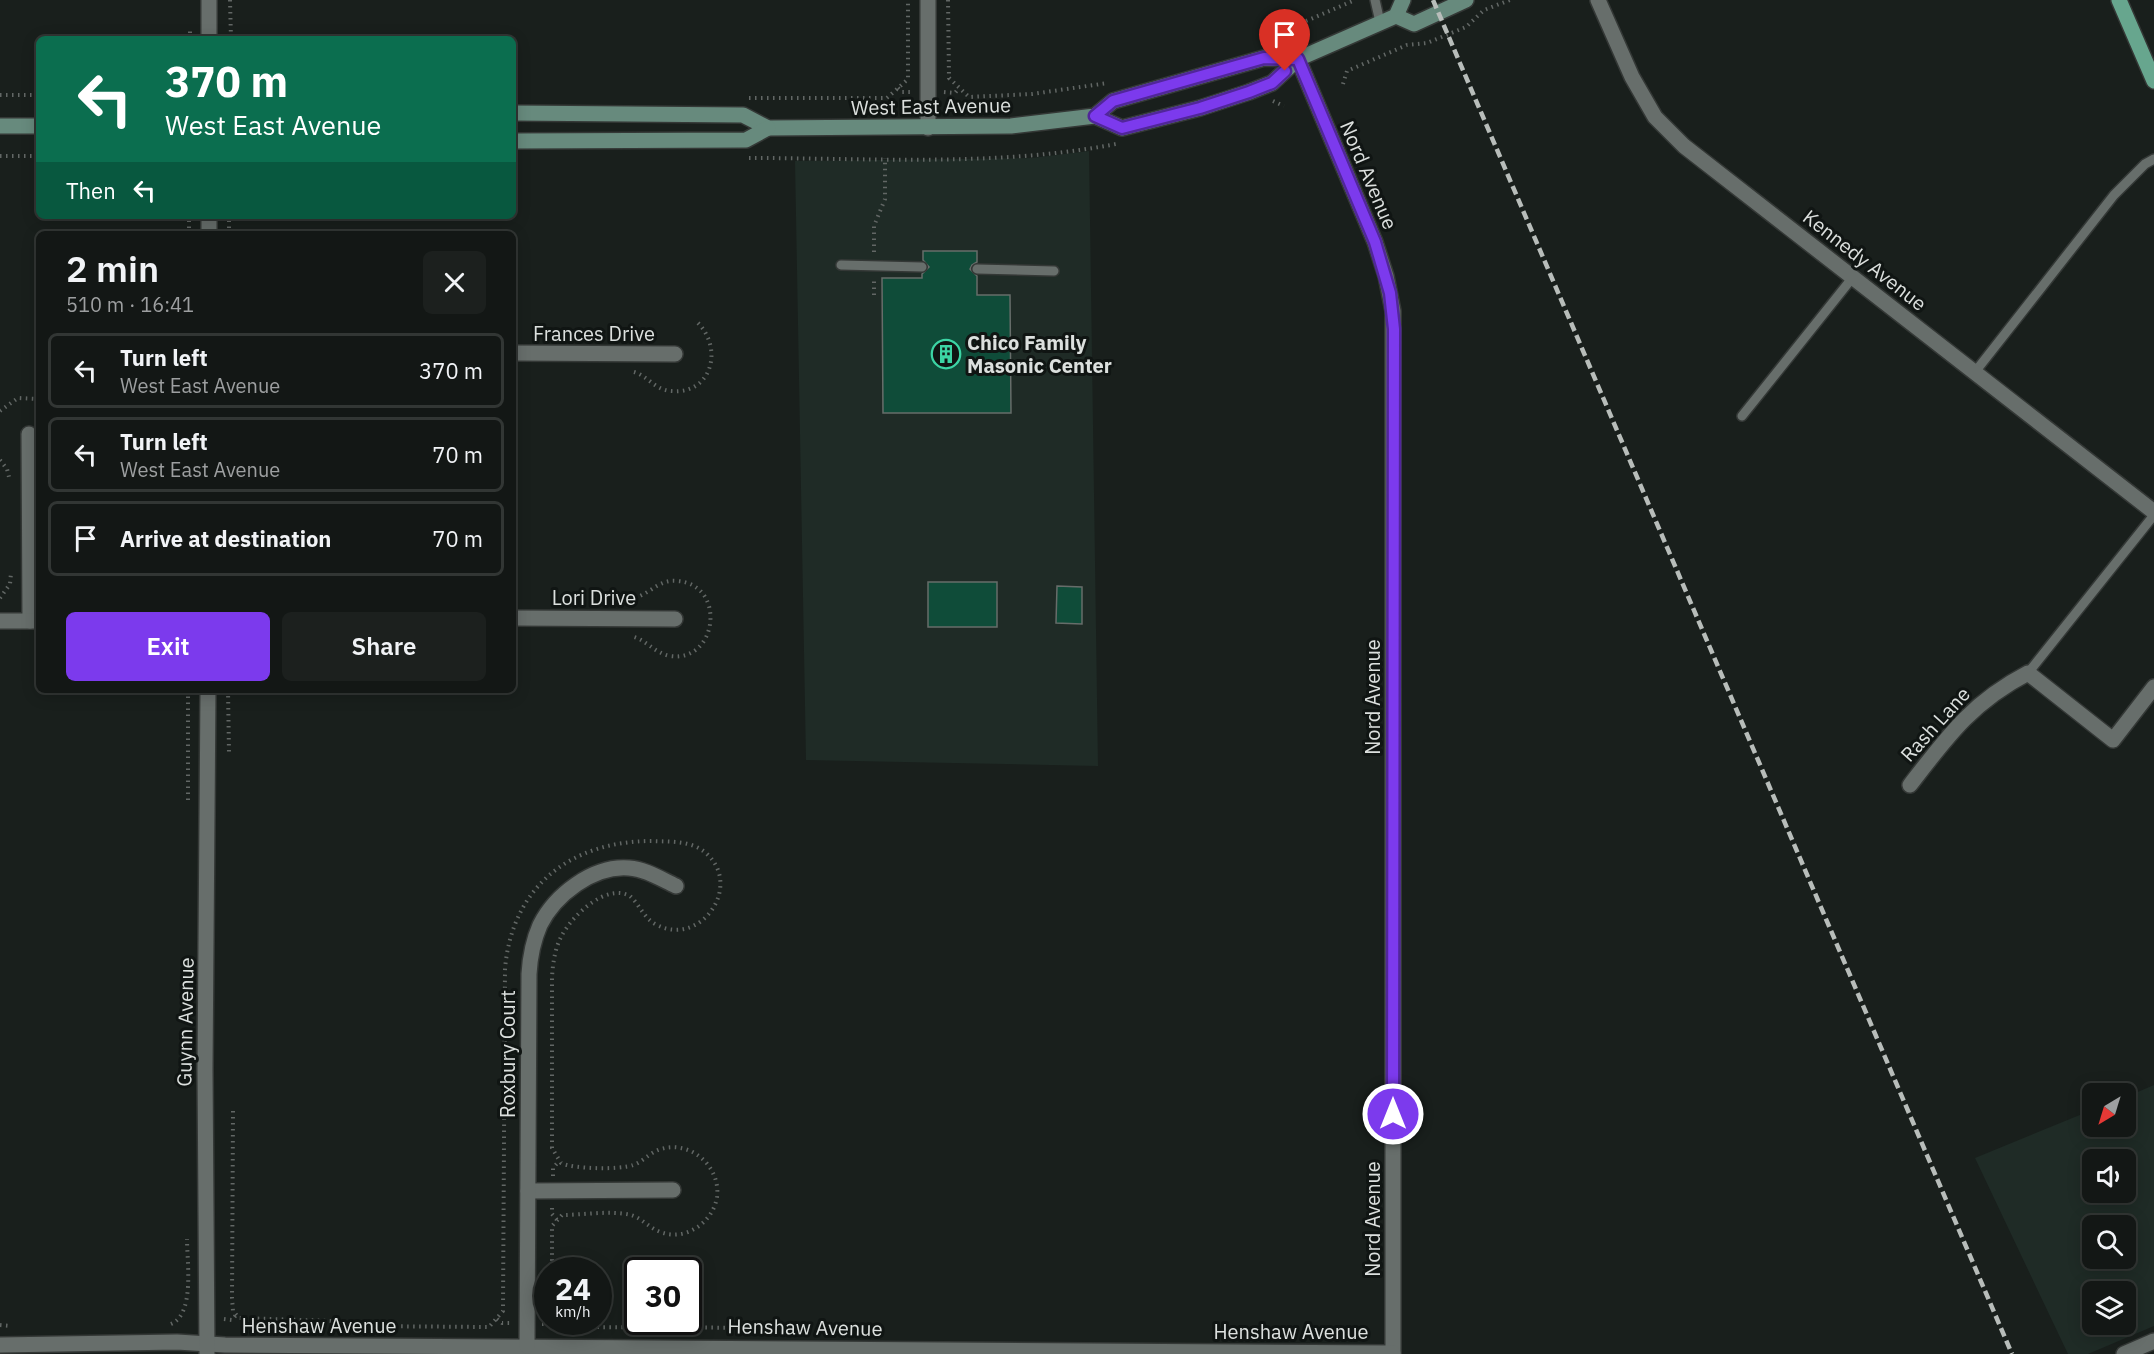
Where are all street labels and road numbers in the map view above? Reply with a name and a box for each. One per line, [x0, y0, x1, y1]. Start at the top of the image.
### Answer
street label: West East Avenue [851, 91, 1011, 121]
street label: Nord Avenue [1334, 116, 1404, 234]
street label: Kennedy Avenue [1798, 203, 1932, 317]
street label: Frances Drive [533, 320, 655, 347]
street label: Lori Drive [552, 584, 636, 611]
street label: Nord Avenue [1359, 639, 1386, 755]
street label: Rash Lane [1894, 681, 1976, 767]
street label: Guynn Avenue [170, 957, 200, 1087]
street label: Roxbury Court [494, 990, 521, 1118]
street label: Nord Avenue [1359, 1161, 1386, 1277]
street label: Henshaw Avenue [241, 1312, 397, 1339]
street label: Henshaw Avenue [727, 1312, 883, 1342]
street label: Henshaw Avenue [1213, 1318, 1369, 1345]

